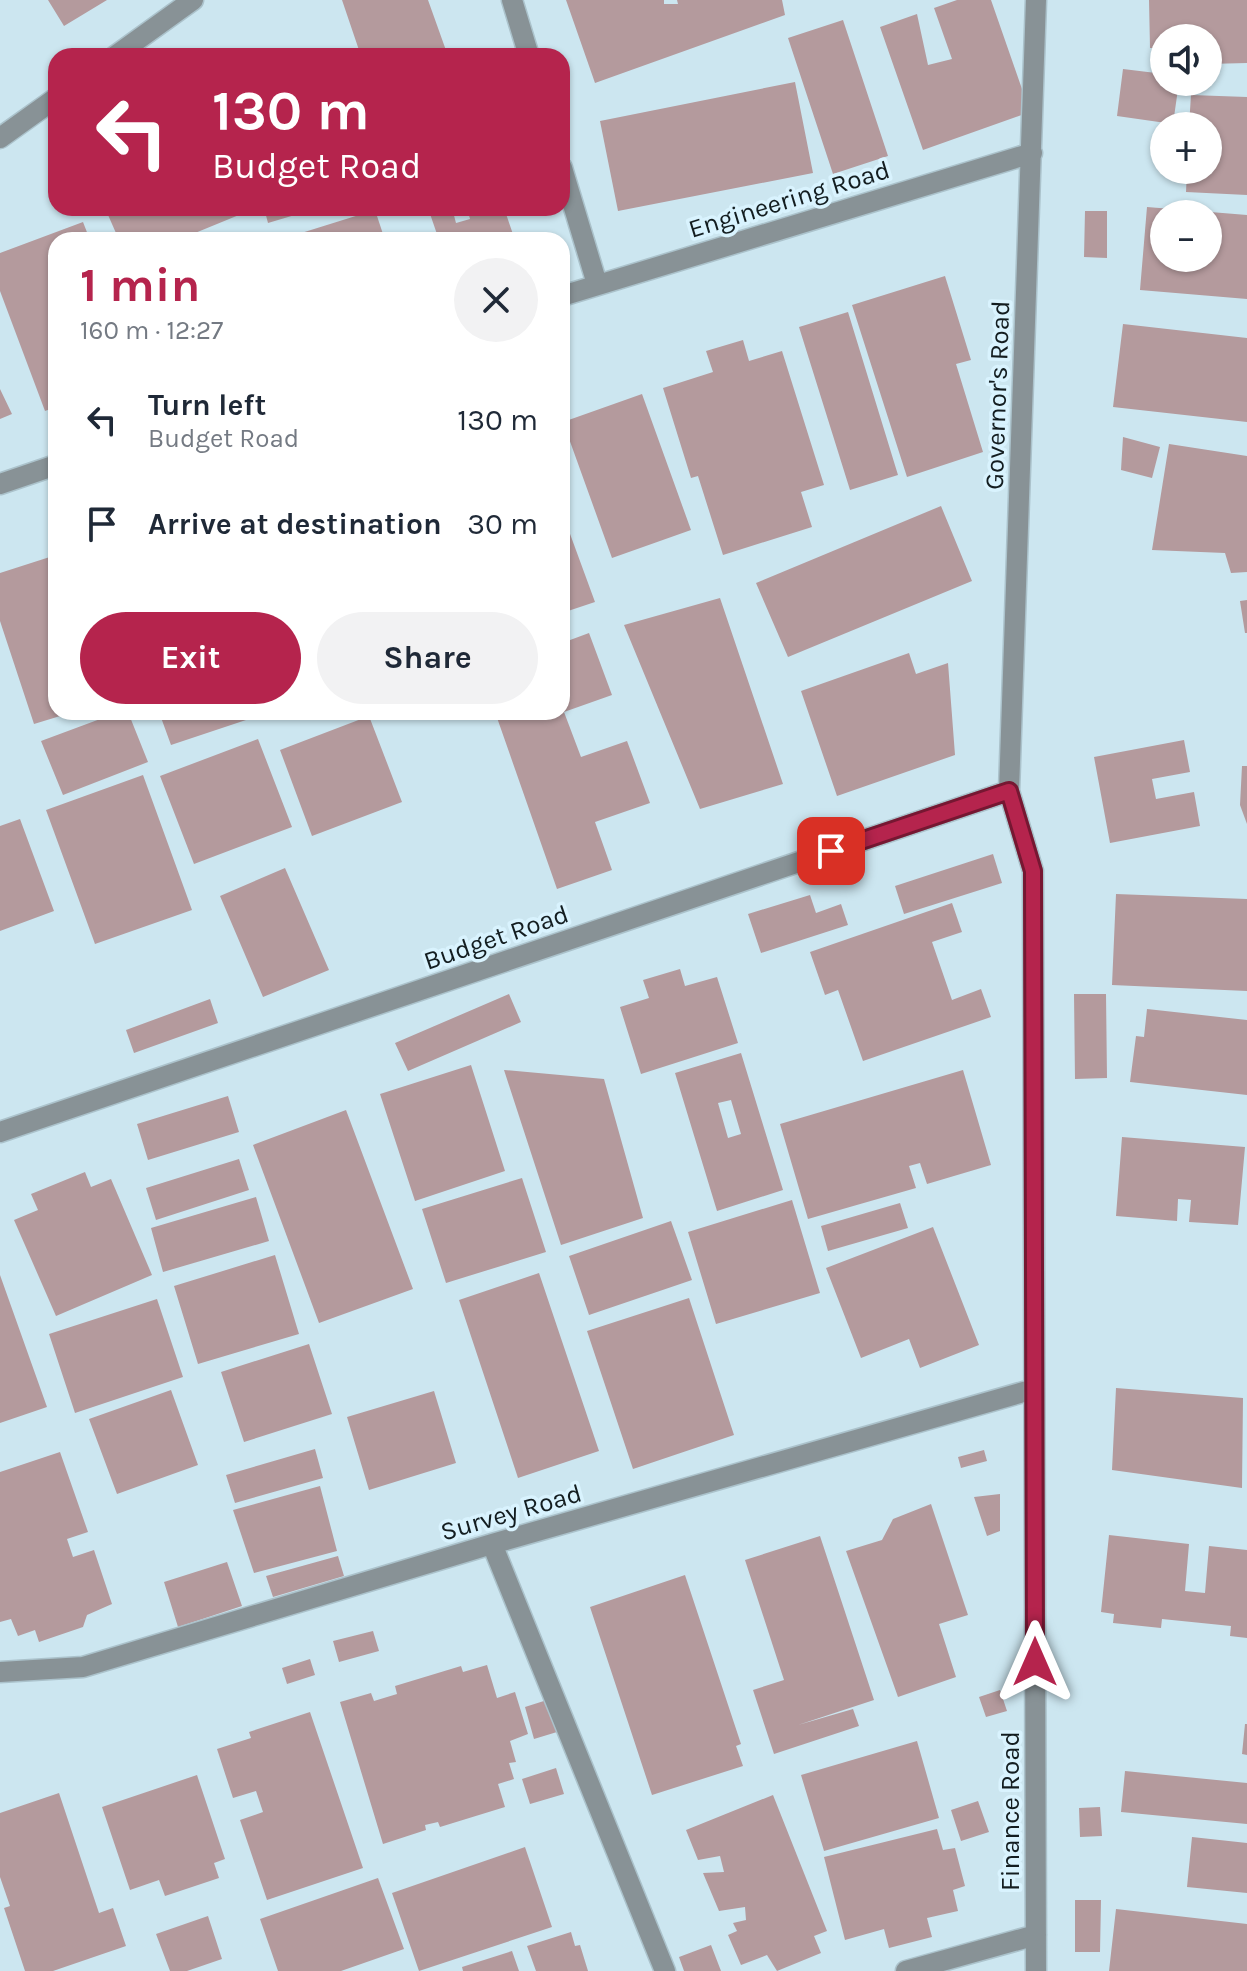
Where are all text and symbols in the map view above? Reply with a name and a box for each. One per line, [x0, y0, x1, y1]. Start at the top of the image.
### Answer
map controls [1150, 24, 1222, 272]
button: sound [1150, 24, 1222, 96]
text: 130 m [212, 78, 370, 143]
icon: left [80, 80, 184, 184]
button: + [1150, 112, 1222, 184]
text: Budget Road [212, 145, 421, 187]
street label: Engineering Road [685, 154, 893, 245]
button: − [1150, 200, 1222, 272]
text: 1 min [80, 257, 200, 313]
button: close [454, 258, 538, 342]
street label: Governor's Road [979, 300, 1016, 490]
text: 160 m · 12:27 [80, 315, 223, 346]
text: Turn left [148, 387, 266, 423]
icon: left [80, 398, 124, 442]
text: 130 m [457, 402, 538, 438]
text: Budget Road [148, 423, 299, 454]
icon: arrive [80, 502, 124, 546]
text: Arrive at destination [148, 506, 442, 542]
text: 30 m [467, 506, 538, 542]
button: Exit [80, 612, 301, 704]
button: Share [317, 612, 538, 704]
pin [797, 817, 865, 885]
icon: arrive [809, 829, 853, 873]
street label: Budget Road [420, 898, 573, 977]
street label: Survey Road [437, 1478, 585, 1547]
position arrow [993, 1620, 1077, 1704]
street label: Finance Road [995, 1731, 1026, 1891]

